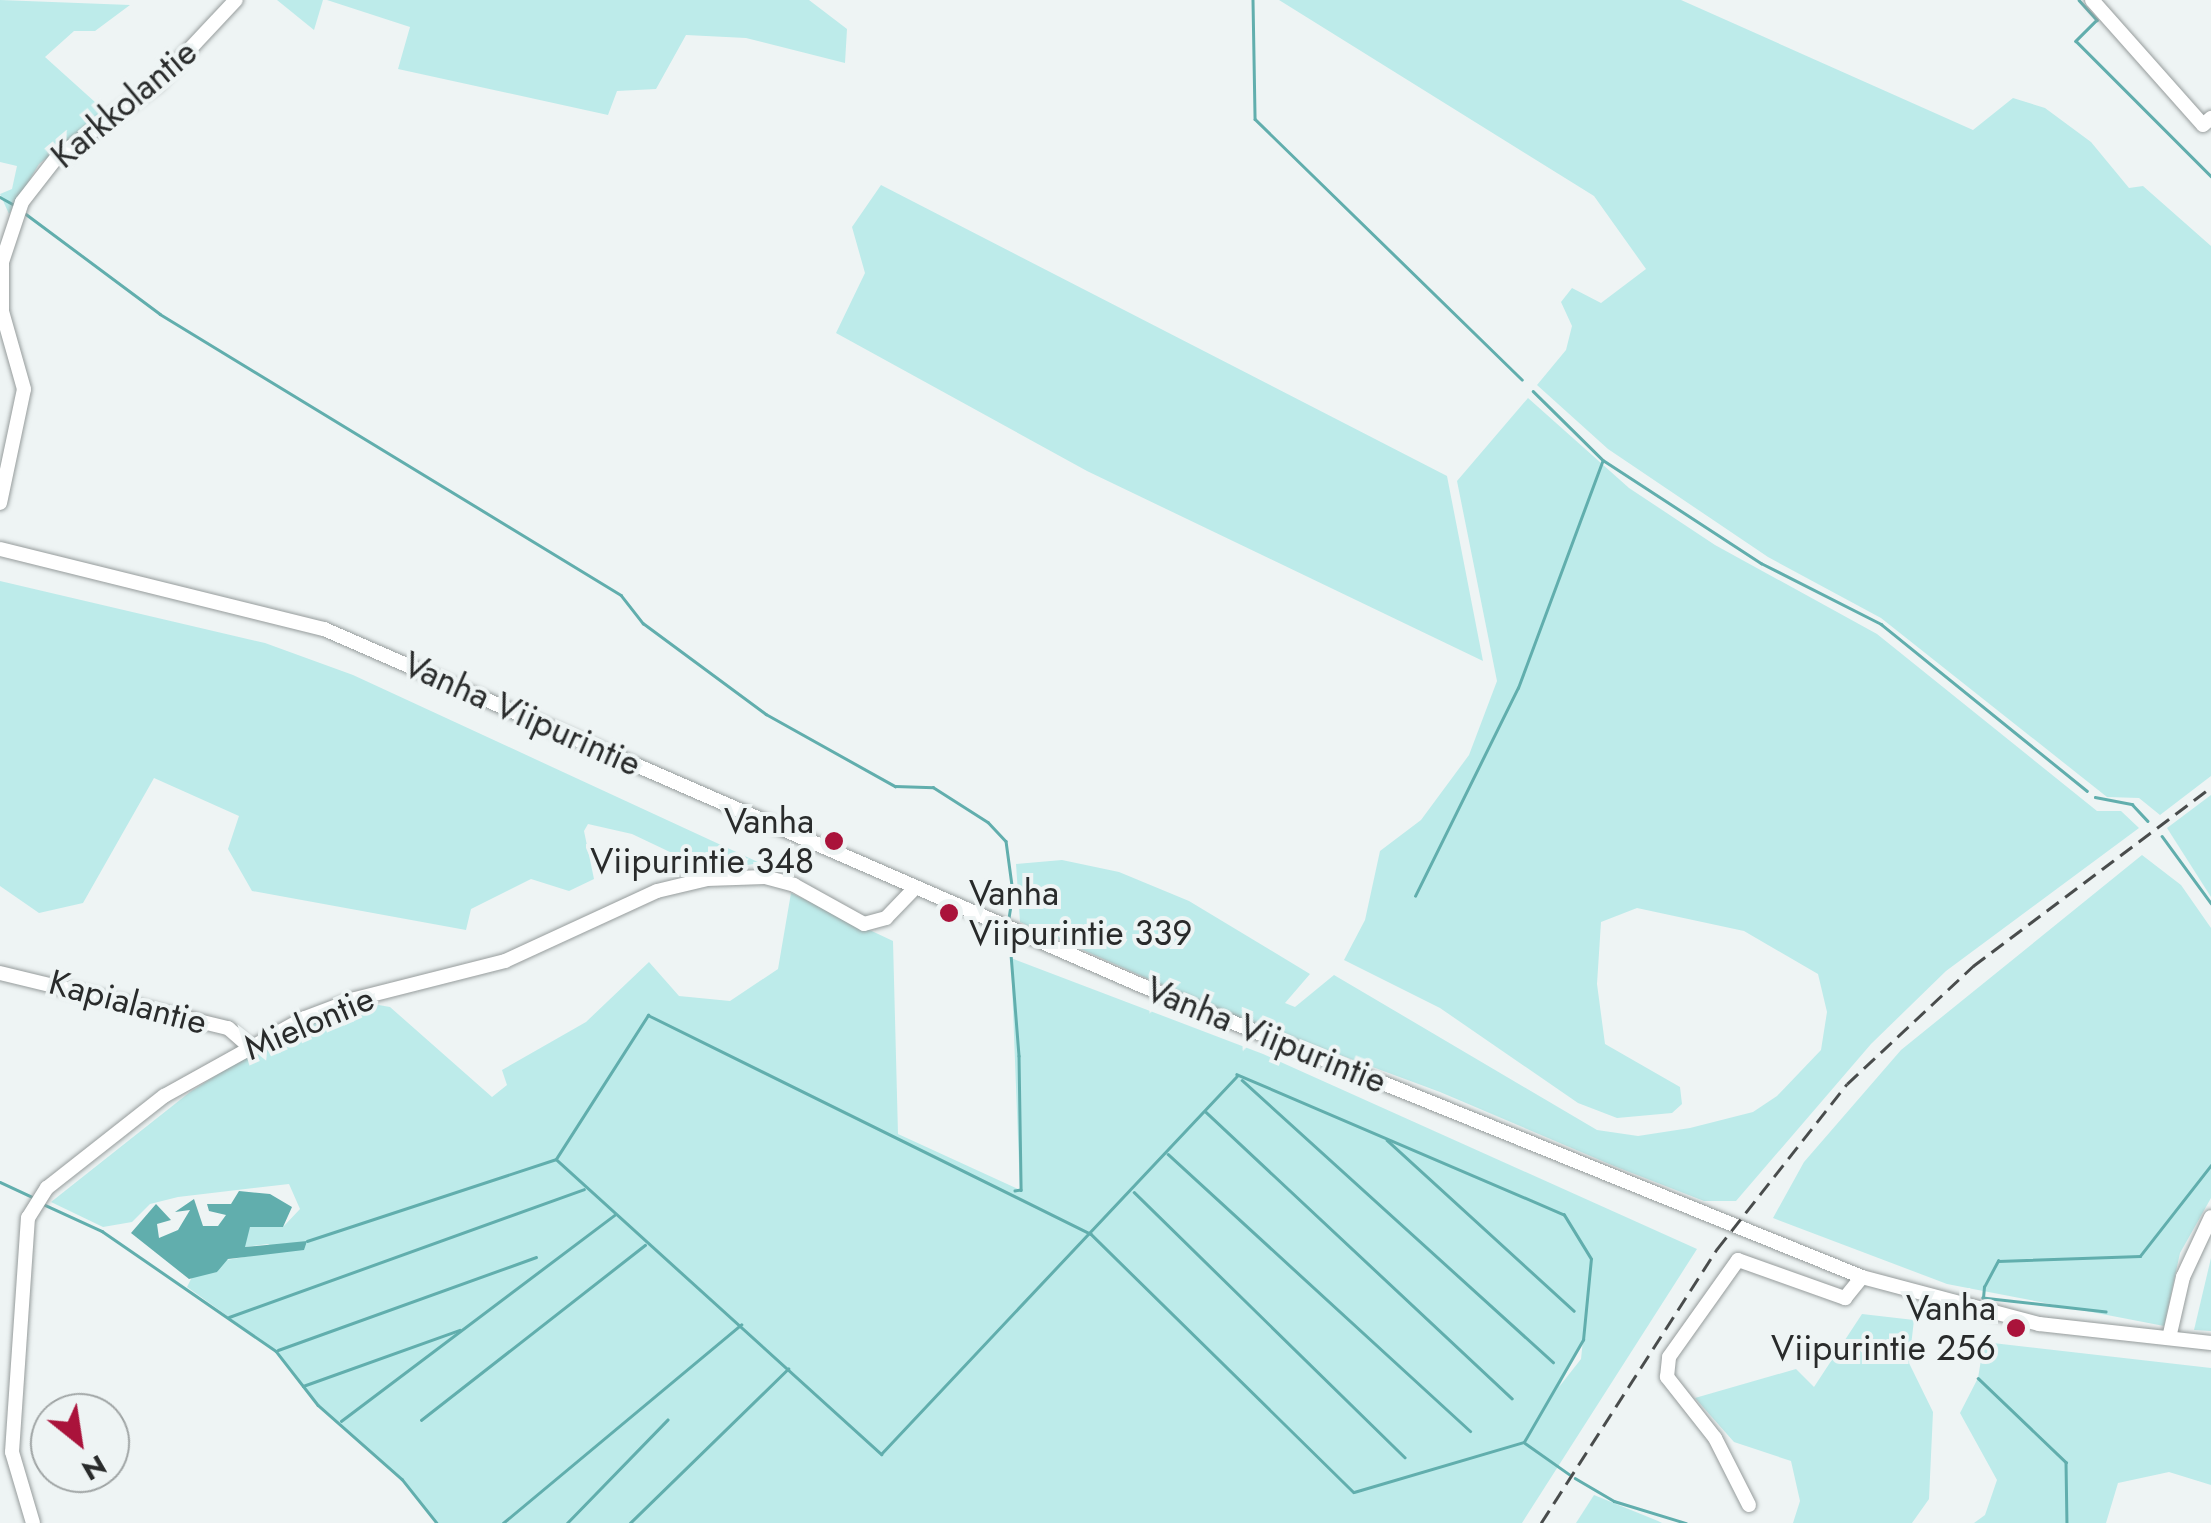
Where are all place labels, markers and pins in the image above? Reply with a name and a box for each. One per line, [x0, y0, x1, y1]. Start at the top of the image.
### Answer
place label: Vanha Viipurintie 348 [590, 800, 814, 882]
marker: Vanha Viipurintie 348 [823, 830, 845, 852]
place label: Vanha Viipurintie 339 [969, 872, 1193, 954]
marker: Vanha Viipurintie 339 [938, 902, 960, 924]
place label: Vanha Viipurintie 256 [1771, 1287, 1996, 1369]
marker: Vanha Viipurintie 256 [2005, 1317, 2027, 1339]

